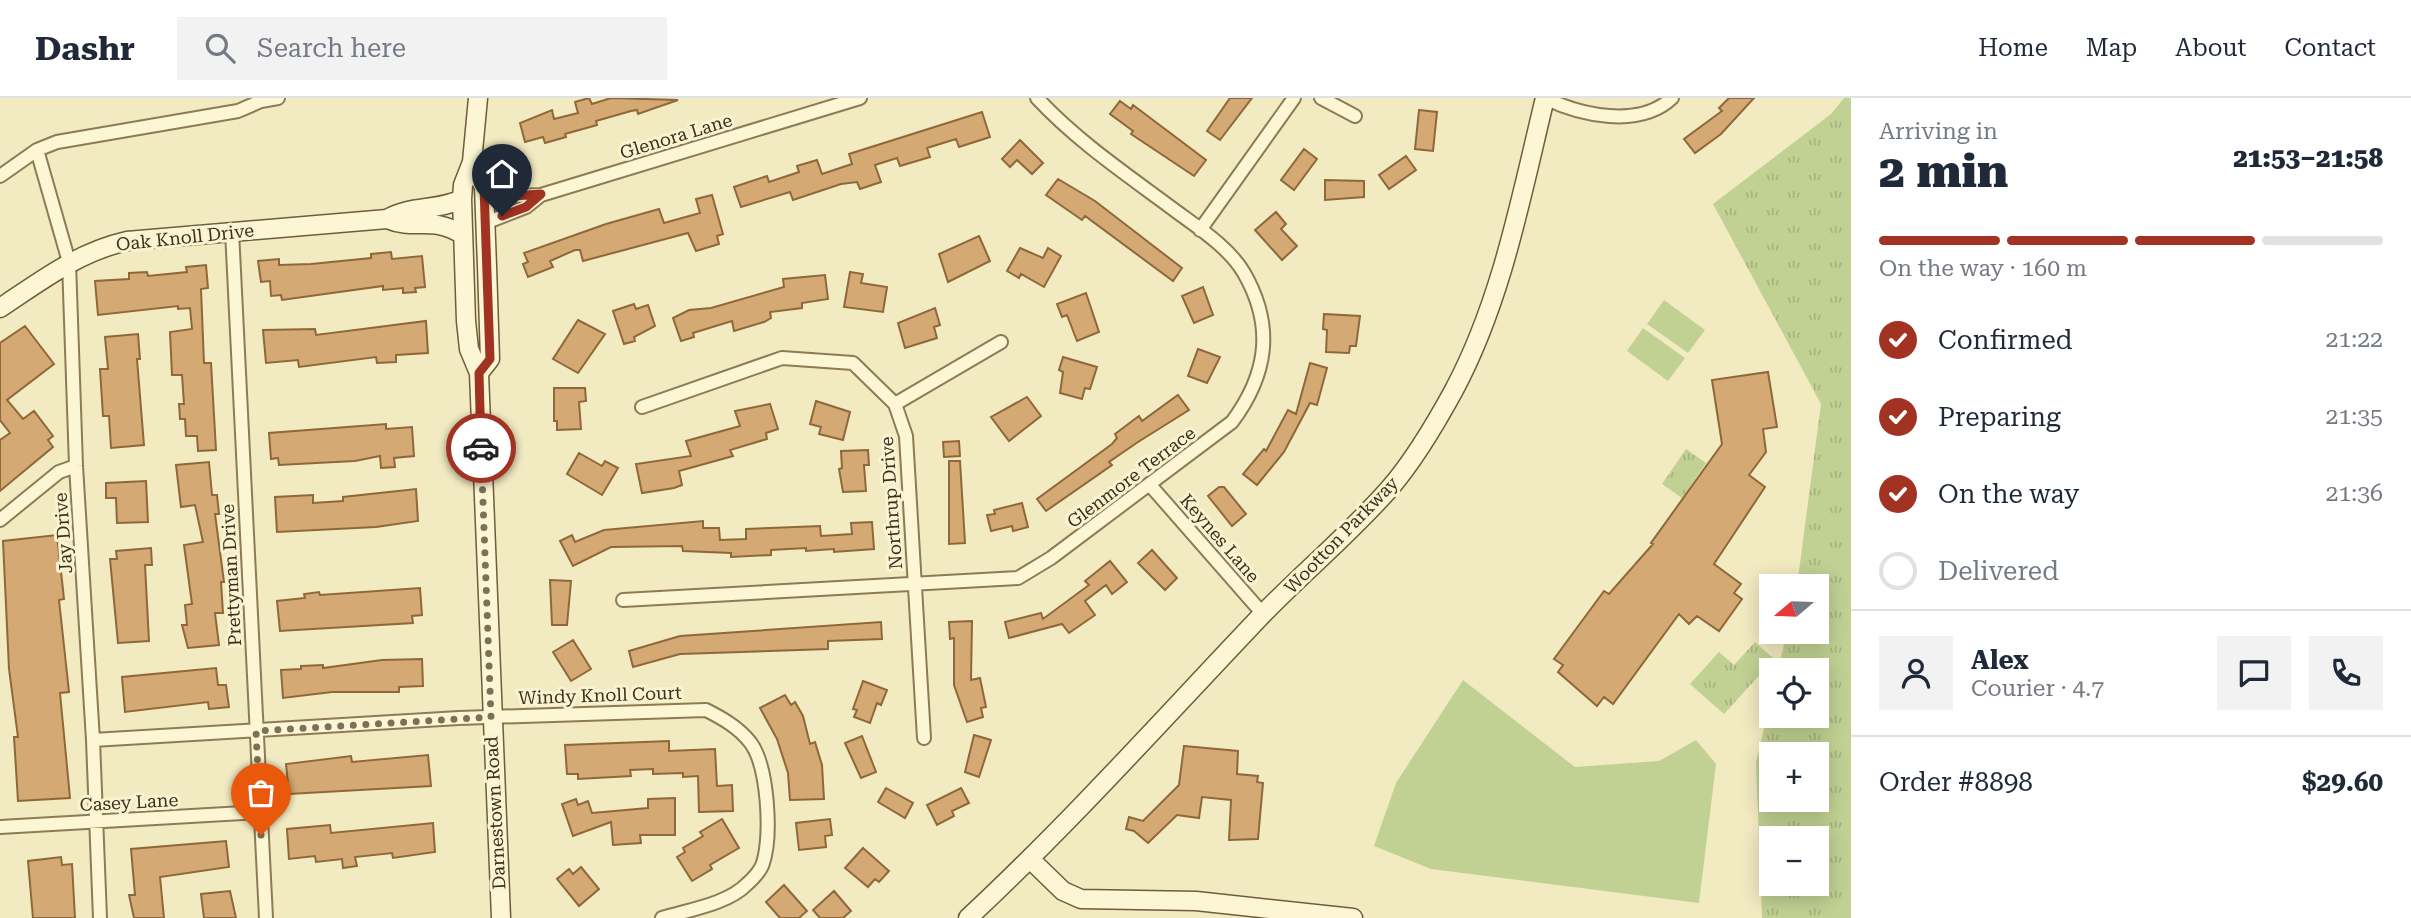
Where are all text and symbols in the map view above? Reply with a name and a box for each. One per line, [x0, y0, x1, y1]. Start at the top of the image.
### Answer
search box [177, 17, 667, 80]
text: Dashr [35, 29, 135, 68]
icon: search [201, 29, 239, 67]
text: Search here [257, 33, 406, 63]
text: Home [1978, 34, 2048, 62]
text: Map [2086, 34, 2137, 62]
text: About [2175, 34, 2246, 62]
text: Contact [2284, 34, 2376, 62]
street label: Glenora Lane [617, 109, 735, 163]
text: Arriving in [1879, 118, 1998, 145]
text: 21:53–21:58 [2233, 143, 2383, 173]
pin [472, 144, 532, 216]
text: 2 min [1879, 144, 2008, 198]
icon: home [483, 155, 521, 193]
street label: Oak Knoll Drive [115, 219, 255, 255]
text: On the way · 160 m [1879, 255, 2087, 282]
icon: check [1879, 321, 1917, 359]
text: Confirmed [1938, 325, 2073, 355]
text: 21:22 [2326, 326, 2383, 353]
icon: check [1879, 398, 1917, 436]
text: Preparing [1938, 402, 2061, 432]
text: 21:35 [2326, 403, 2383, 430]
courier [446, 413, 516, 483]
street label: Glenmore Terrace [1063, 422, 1199, 532]
icon: car [462, 429, 500, 467]
street label: Northrup Drive [876, 436, 906, 570]
street label: Wootton Parkway [1280, 472, 1402, 598]
icon: check [1879, 475, 1917, 513]
text: On the way [1938, 479, 2079, 509]
text: 21:36 [2326, 480, 2383, 507]
street label: Keynes Lane [1176, 490, 1264, 587]
street label: Jay Drive [50, 492, 76, 574]
street label: Prettyman Drive [217, 503, 245, 647]
text: Delivered [1938, 556, 2059, 586]
north arrow [1759, 574, 1829, 644]
map controls [1759, 574, 1829, 896]
button: person [1879, 636, 1953, 710]
button: chat [2217, 636, 2291, 710]
button: phone [2309, 636, 2383, 710]
text: Alex [1971, 645, 2029, 675]
button: locate [1759, 658, 1829, 728]
text: Courier · 4.7 [1971, 675, 2104, 702]
street label: Windy Knoll Court [518, 682, 682, 708]
street label: Darnestown Road [480, 735, 510, 890]
button: + [1759, 742, 1829, 812]
pin [231, 763, 291, 835]
text: Order #8898 [1879, 767, 2033, 797]
text: $29.60 [2302, 767, 2383, 797]
icon: bag [242, 774, 280, 812]
street label: Casey Lane [79, 789, 179, 815]
button: − [1759, 826, 1829, 896]

